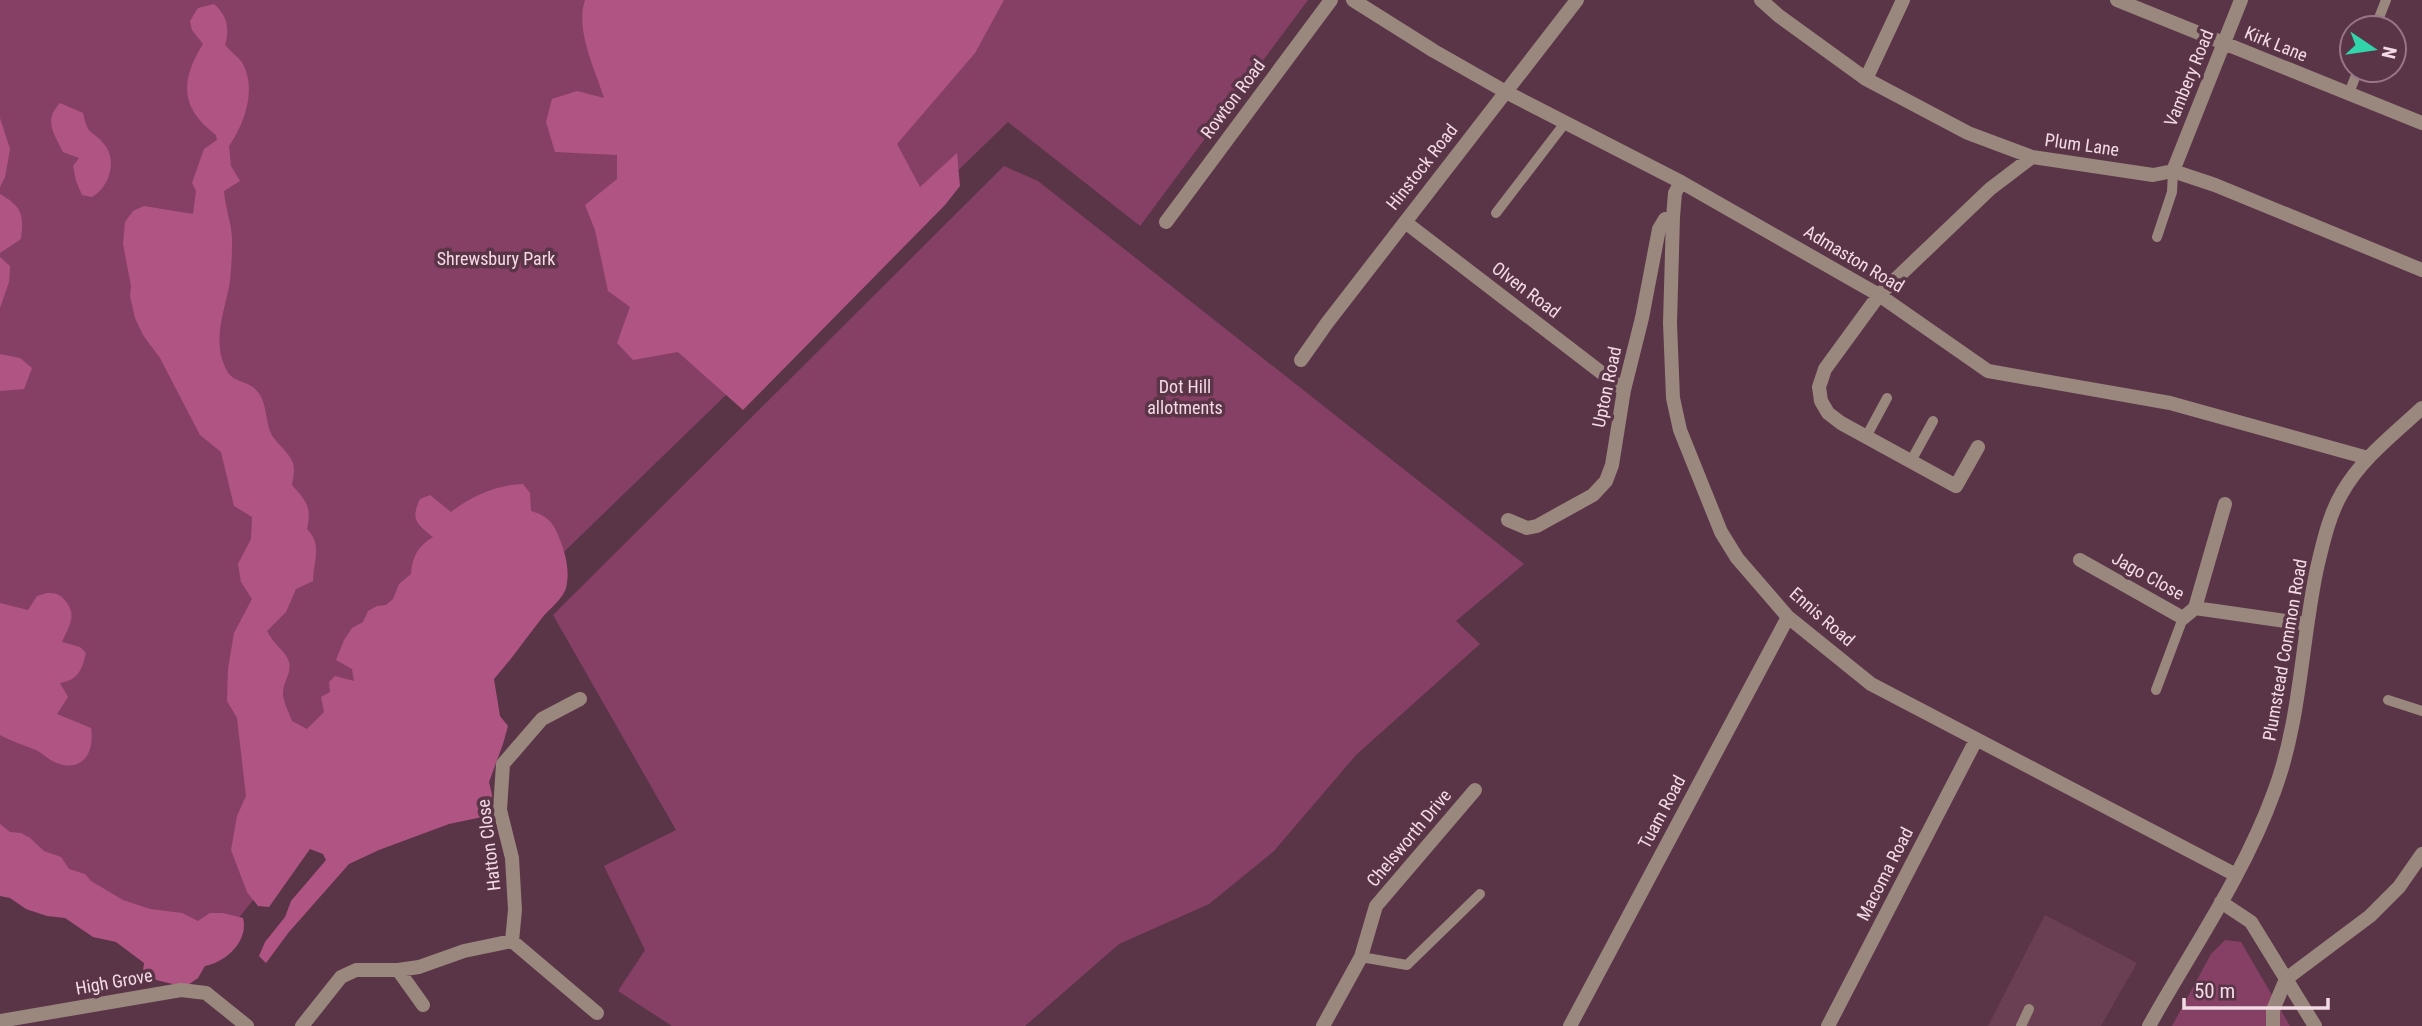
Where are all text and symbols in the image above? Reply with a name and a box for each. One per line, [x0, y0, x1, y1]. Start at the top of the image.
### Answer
north arrow [2338, 14, 2408, 84]
street label: Kirk Lane [2242, 21, 2311, 66]
street label: Vambery Road [2160, 26, 2217, 129]
text: N [2377, 44, 2402, 61]
street label: Rowton Road [1196, 55, 1269, 142]
street label: Hinstock Road [1382, 120, 1462, 214]
street label: Plum Lane [2044, 129, 2121, 160]
street label: Admaston Road [1800, 221, 1908, 297]
park label: Shrewsbury Park [437, 248, 555, 269]
street label: Olven Road [1488, 257, 1565, 322]
street label: Upton Road [1588, 345, 1625, 429]
park label: Dot Hill allotments [1147, 376, 1223, 418]
street label: Jago Close [2108, 547, 2188, 604]
street label: Plumstead Common Road [2258, 557, 2311, 743]
street label: Ennis Road [1786, 583, 1859, 650]
street label: Tuam Road [1634, 772, 1690, 852]
street label: Chelsworth Drive [1362, 785, 1455, 891]
street label: Hatton Close [472, 798, 505, 892]
street label: Macoma Road [1852, 824, 1917, 924]
street label: High Grove [74, 964, 154, 999]
scale bar [2184, 967, 2328, 1011]
text: 50 m [2194, 979, 2235, 1003]

